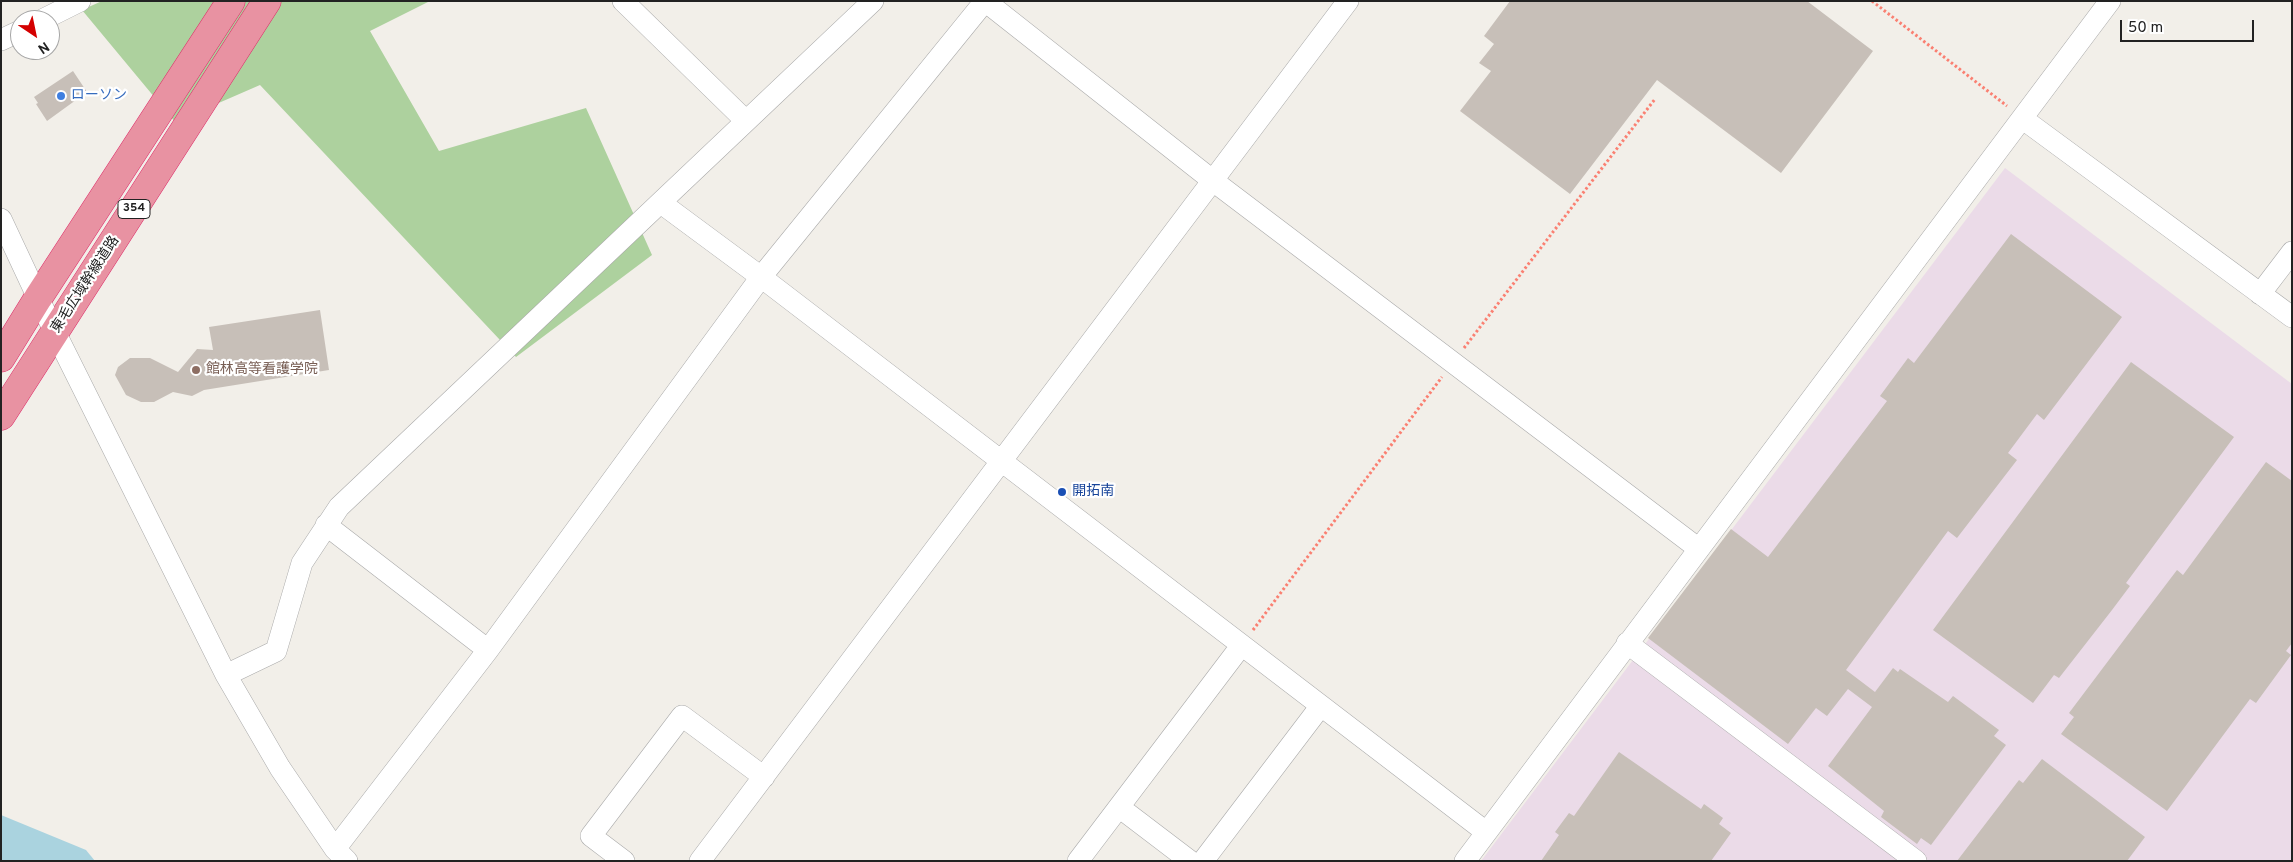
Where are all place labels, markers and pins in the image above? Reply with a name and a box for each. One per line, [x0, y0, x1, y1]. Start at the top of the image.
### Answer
place label: ローソン [71, 88, 127, 104]
marker: ローソン [55, 90, 67, 102]
place label: 館林高等看護学院 [206, 362, 318, 378]
marker: 館林高等看護学院 [190, 364, 202, 376]
place label: 開拓南 [1072, 484, 1114, 500]
marker: 開拓南 [1056, 486, 1068, 498]

